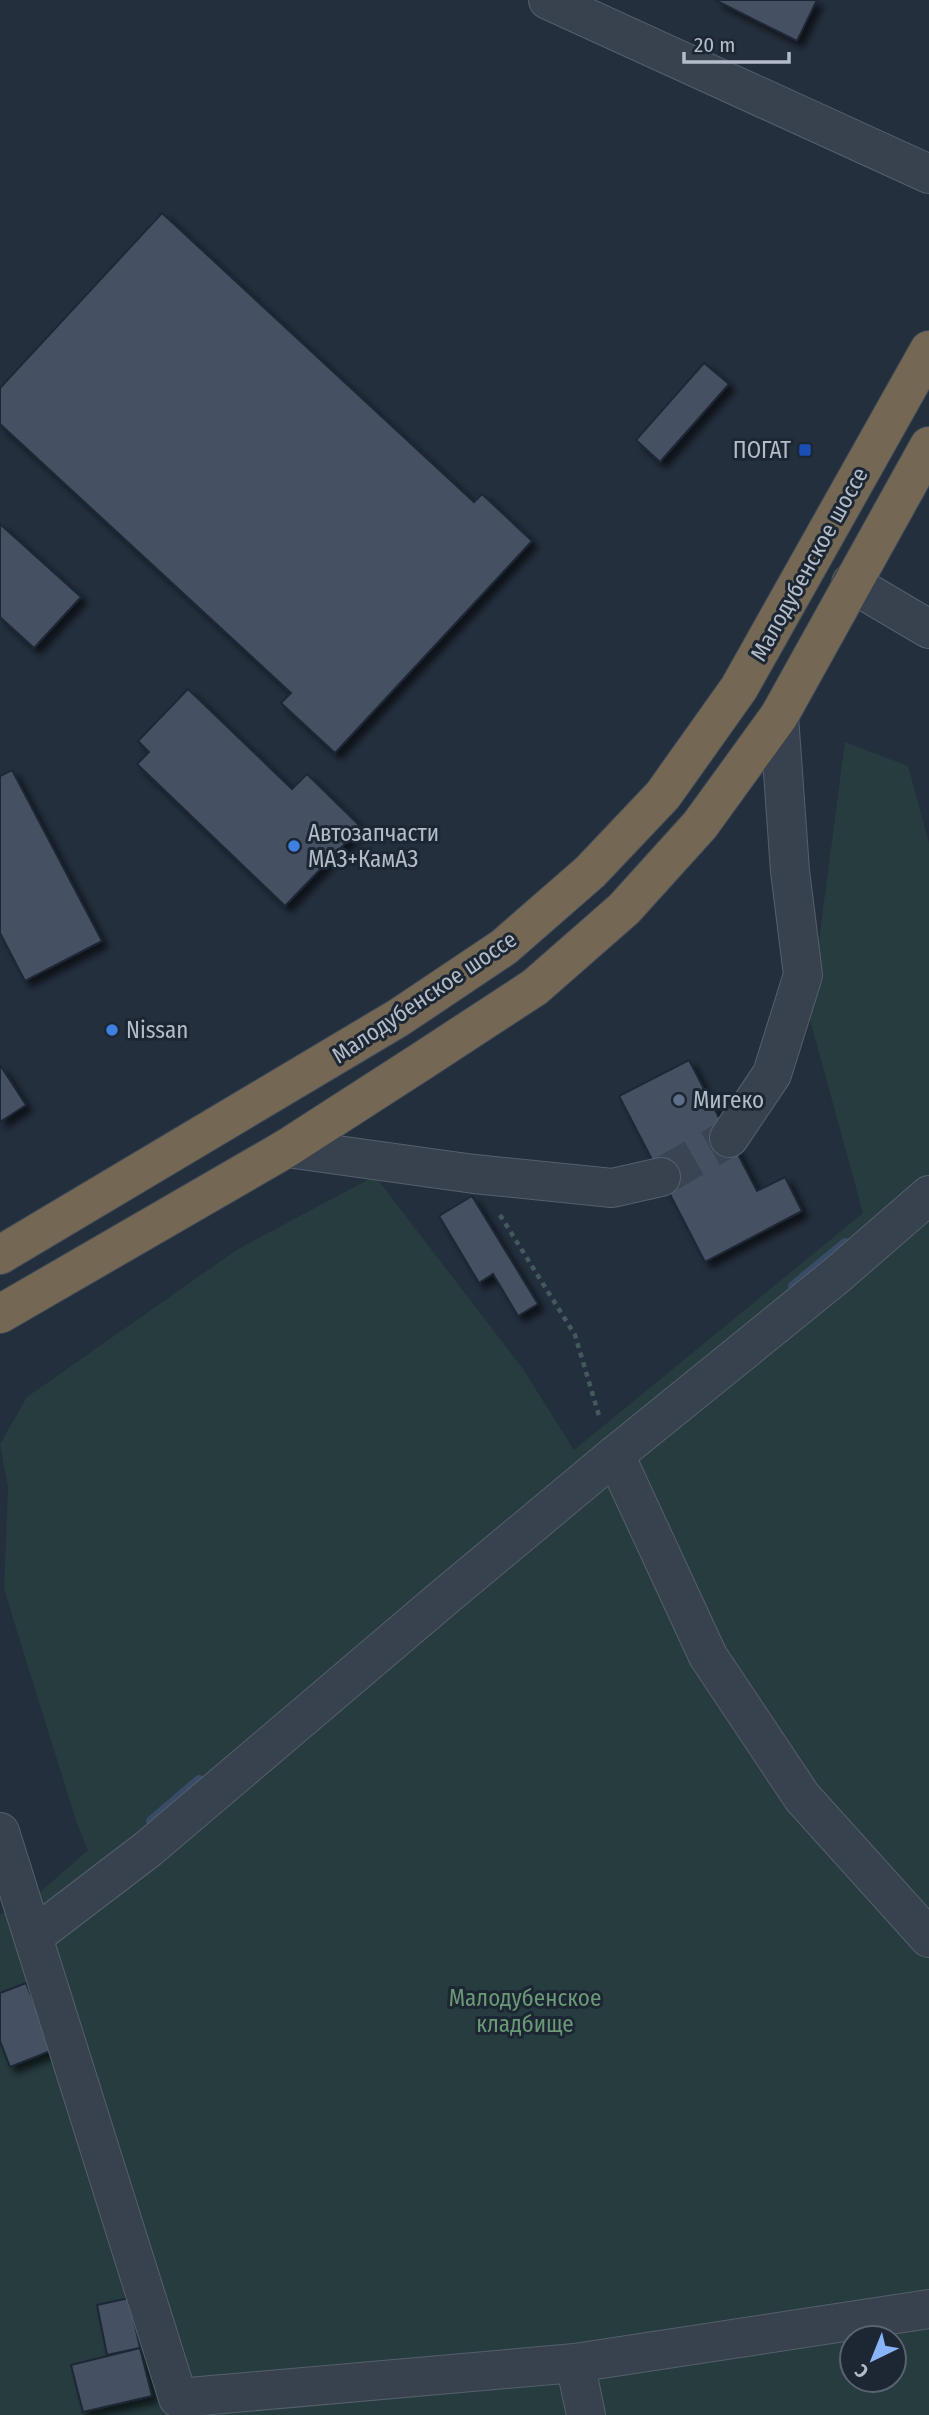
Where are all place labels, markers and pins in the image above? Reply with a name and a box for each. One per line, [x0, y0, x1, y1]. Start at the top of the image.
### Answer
place label: ПОГАТ [733, 436, 791, 464]
marker: ПОГАТ [797, 442, 813, 458]
place label: Автозапчасти МАЗ+КамАЗ [308, 819, 439, 873]
marker: Автозапчасти МАЗ+КамАЗ [286, 838, 302, 854]
place label: Nissan [126, 1016, 188, 1044]
marker: Nissan [104, 1022, 120, 1038]
place label: Мигеко [693, 1086, 764, 1114]
marker: Мигеко [671, 1092, 687, 1108]

